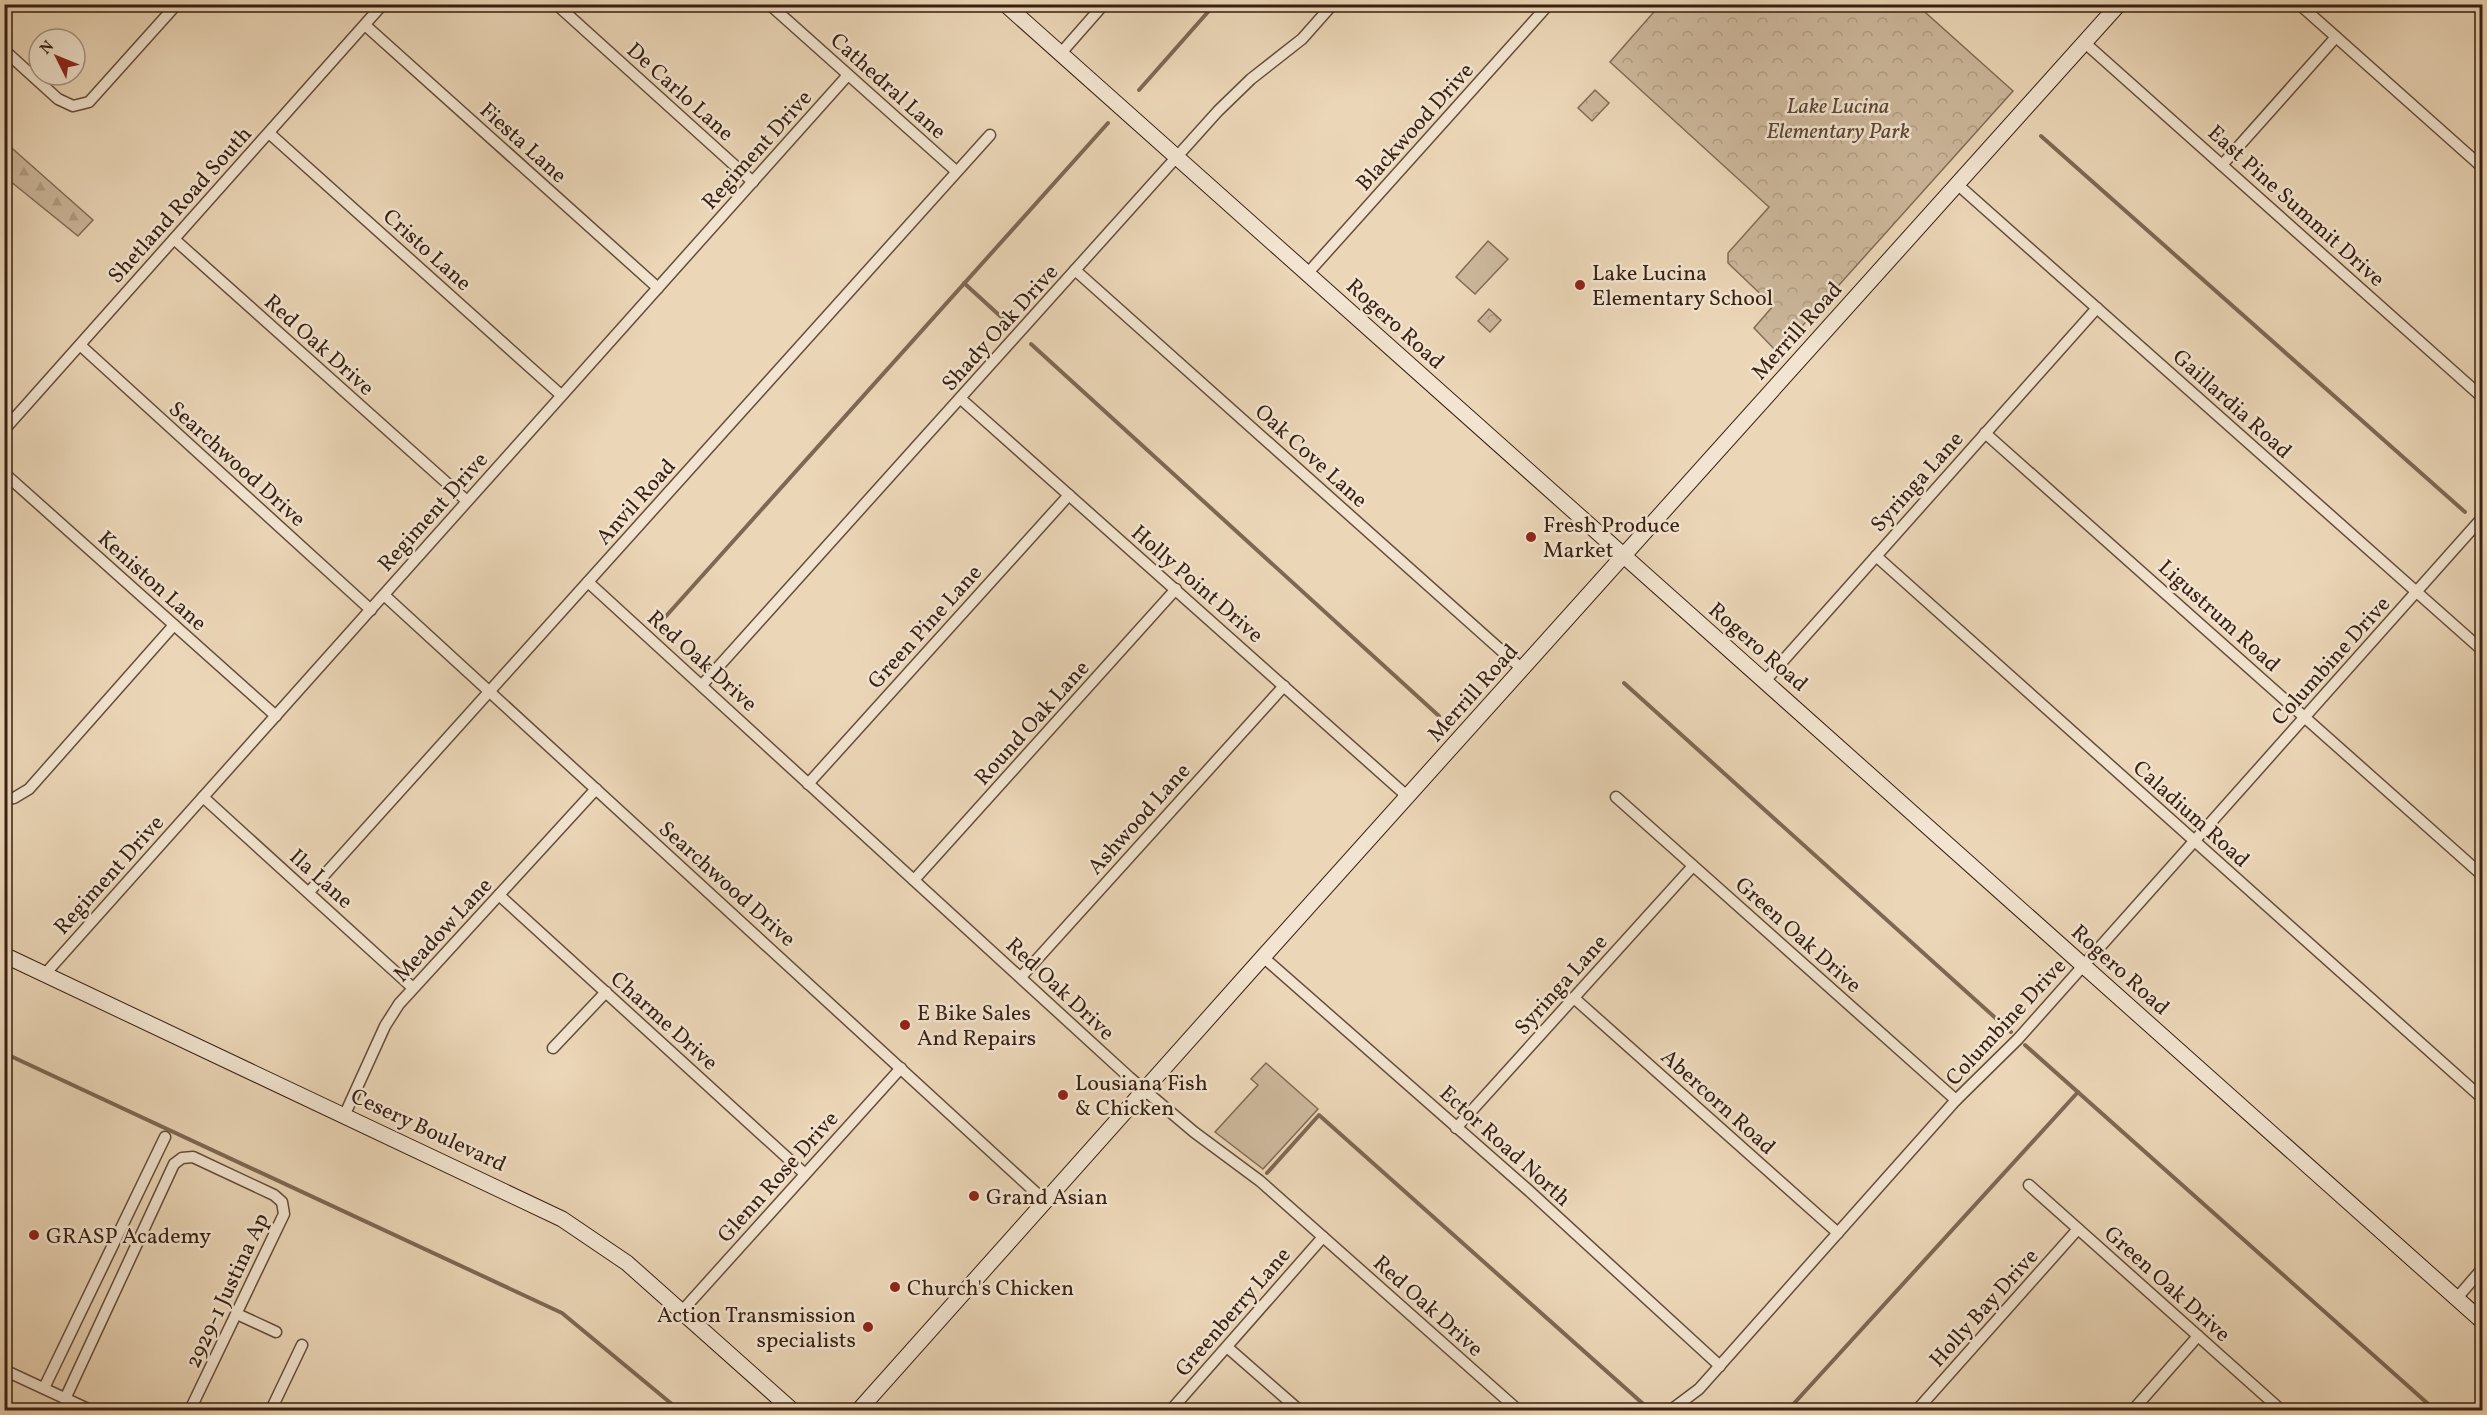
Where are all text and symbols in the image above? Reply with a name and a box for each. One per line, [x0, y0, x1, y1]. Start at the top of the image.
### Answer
street label: Cathedral Lane [822, 26, 952, 147]
north arrow [27, 27, 87, 87]
text: N [35, 36, 60, 60]
street label: De Carlo Lane [619, 36, 740, 150]
street label: Blackwood Drive [1350, 57, 1482, 199]
street label: Regiment Drive [696, 84, 820, 217]
park label: Lake Lucina Elementary Park [1766, 92, 1910, 148]
street label: Fiesta Lane [472, 96, 573, 192]
street label: East Pine Summit Drive [2200, 119, 2391, 295]
street label: Shetland Road South [102, 120, 260, 291]
street label: Cristo Lane [375, 203, 478, 299]
street label: Shady Oak Drive [935, 258, 1066, 399]
place label: Lake Lucina Elementary School [1592, 259, 1773, 315]
street label: Rogero Road [1338, 272, 1450, 378]
street label: Merrill Road [1745, 276, 1850, 388]
marker: Lake Lucina Elementary School [1573, 278, 1587, 292]
street label: Red Oak Drive [256, 288, 380, 404]
street label: Gaillardia Road [2165, 343, 2298, 467]
street label: Searchwood Drive [161, 395, 312, 535]
street label: Oak Cove Lane [1247, 398, 1374, 516]
street label: Syringa Lane [1864, 425, 1972, 540]
street label: Regiment Drive [372, 446, 496, 579]
street label: Anvil Road [590, 453, 684, 553]
place label: Fresh Produce Market [1543, 511, 1680, 567]
street label: Holly Point Drive [1123, 519, 1269, 651]
street label: Keniston Lane [90, 524, 213, 639]
marker: Fresh Produce Market [1524, 530, 1538, 544]
street label: Ligustrum Road [2150, 554, 2286, 680]
street label: Green Pine Lane [862, 559, 990, 697]
street label: Columbine Drive [2265, 590, 2398, 733]
street label: Rogero Road [1701, 596, 1814, 700]
street label: Red Oak Drive [639, 604, 763, 720]
street label: Merrill Road [1421, 638, 1526, 750]
street label: Round Oak Lane [968, 654, 1098, 793]
street label: Caladium Road [2125, 754, 2256, 876]
street label: Ashwood Lane [1081, 757, 1199, 882]
street label: Regiment Drive [48, 809, 172, 942]
street label: Searchwood Drive [651, 815, 802, 955]
street label: Ila Lane [282, 843, 359, 917]
street label: Green Oak Drive [1727, 871, 1867, 1001]
street label: Meadow Lane [387, 872, 500, 990]
street label: Rogero Road [2063, 918, 2175, 1024]
street label: Syringa Lane [1508, 928, 1616, 1043]
street label: Red Oak Drive [998, 931, 1121, 1049]
street label: Columbine Drive [1939, 952, 2074, 1093]
street label: Charme Drive [603, 965, 724, 1079]
place label: E Bike Sales And Repairs [917, 999, 1036, 1055]
marker: E Bike Sales And Repairs [898, 1018, 912, 1032]
street label: Abercorn Road [1653, 1043, 1782, 1163]
place label: Lousiana Fish & Chicken [1075, 1069, 1208, 1125]
street label: Ector Road North [1432, 1079, 1577, 1215]
street label: Cesery Boulevard [345, 1082, 511, 1181]
marker: Lousiana Fish & Chicken [1056, 1088, 1070, 1102]
street label: Glenn Rose Drive [711, 1105, 847, 1250]
place label: Grand Asian [986, 1183, 1108, 1214]
marker: Grand Asian [967, 1189, 981, 1203]
street label: 2929-1 Justina Ap [179, 1208, 278, 1374]
street label: Green Oak Drive [2096, 1220, 2236, 1350]
place label: GRASP Academy [46, 1222, 211, 1253]
marker: GRASP Academy [27, 1228, 41, 1242]
street label: Greenberry Lane [1169, 1241, 1299, 1384]
street label: Holly Bay Drive [1923, 1242, 2047, 1375]
street label: Red Oak Drive [1365, 1249, 1489, 1365]
place label: Church's Chicken [907, 1274, 1074, 1305]
marker: Church's Chicken [888, 1280, 902, 1294]
place label: Action Transmission specialists [657, 1301, 856, 1357]
marker: Action Transmission specialists [861, 1320, 875, 1334]

